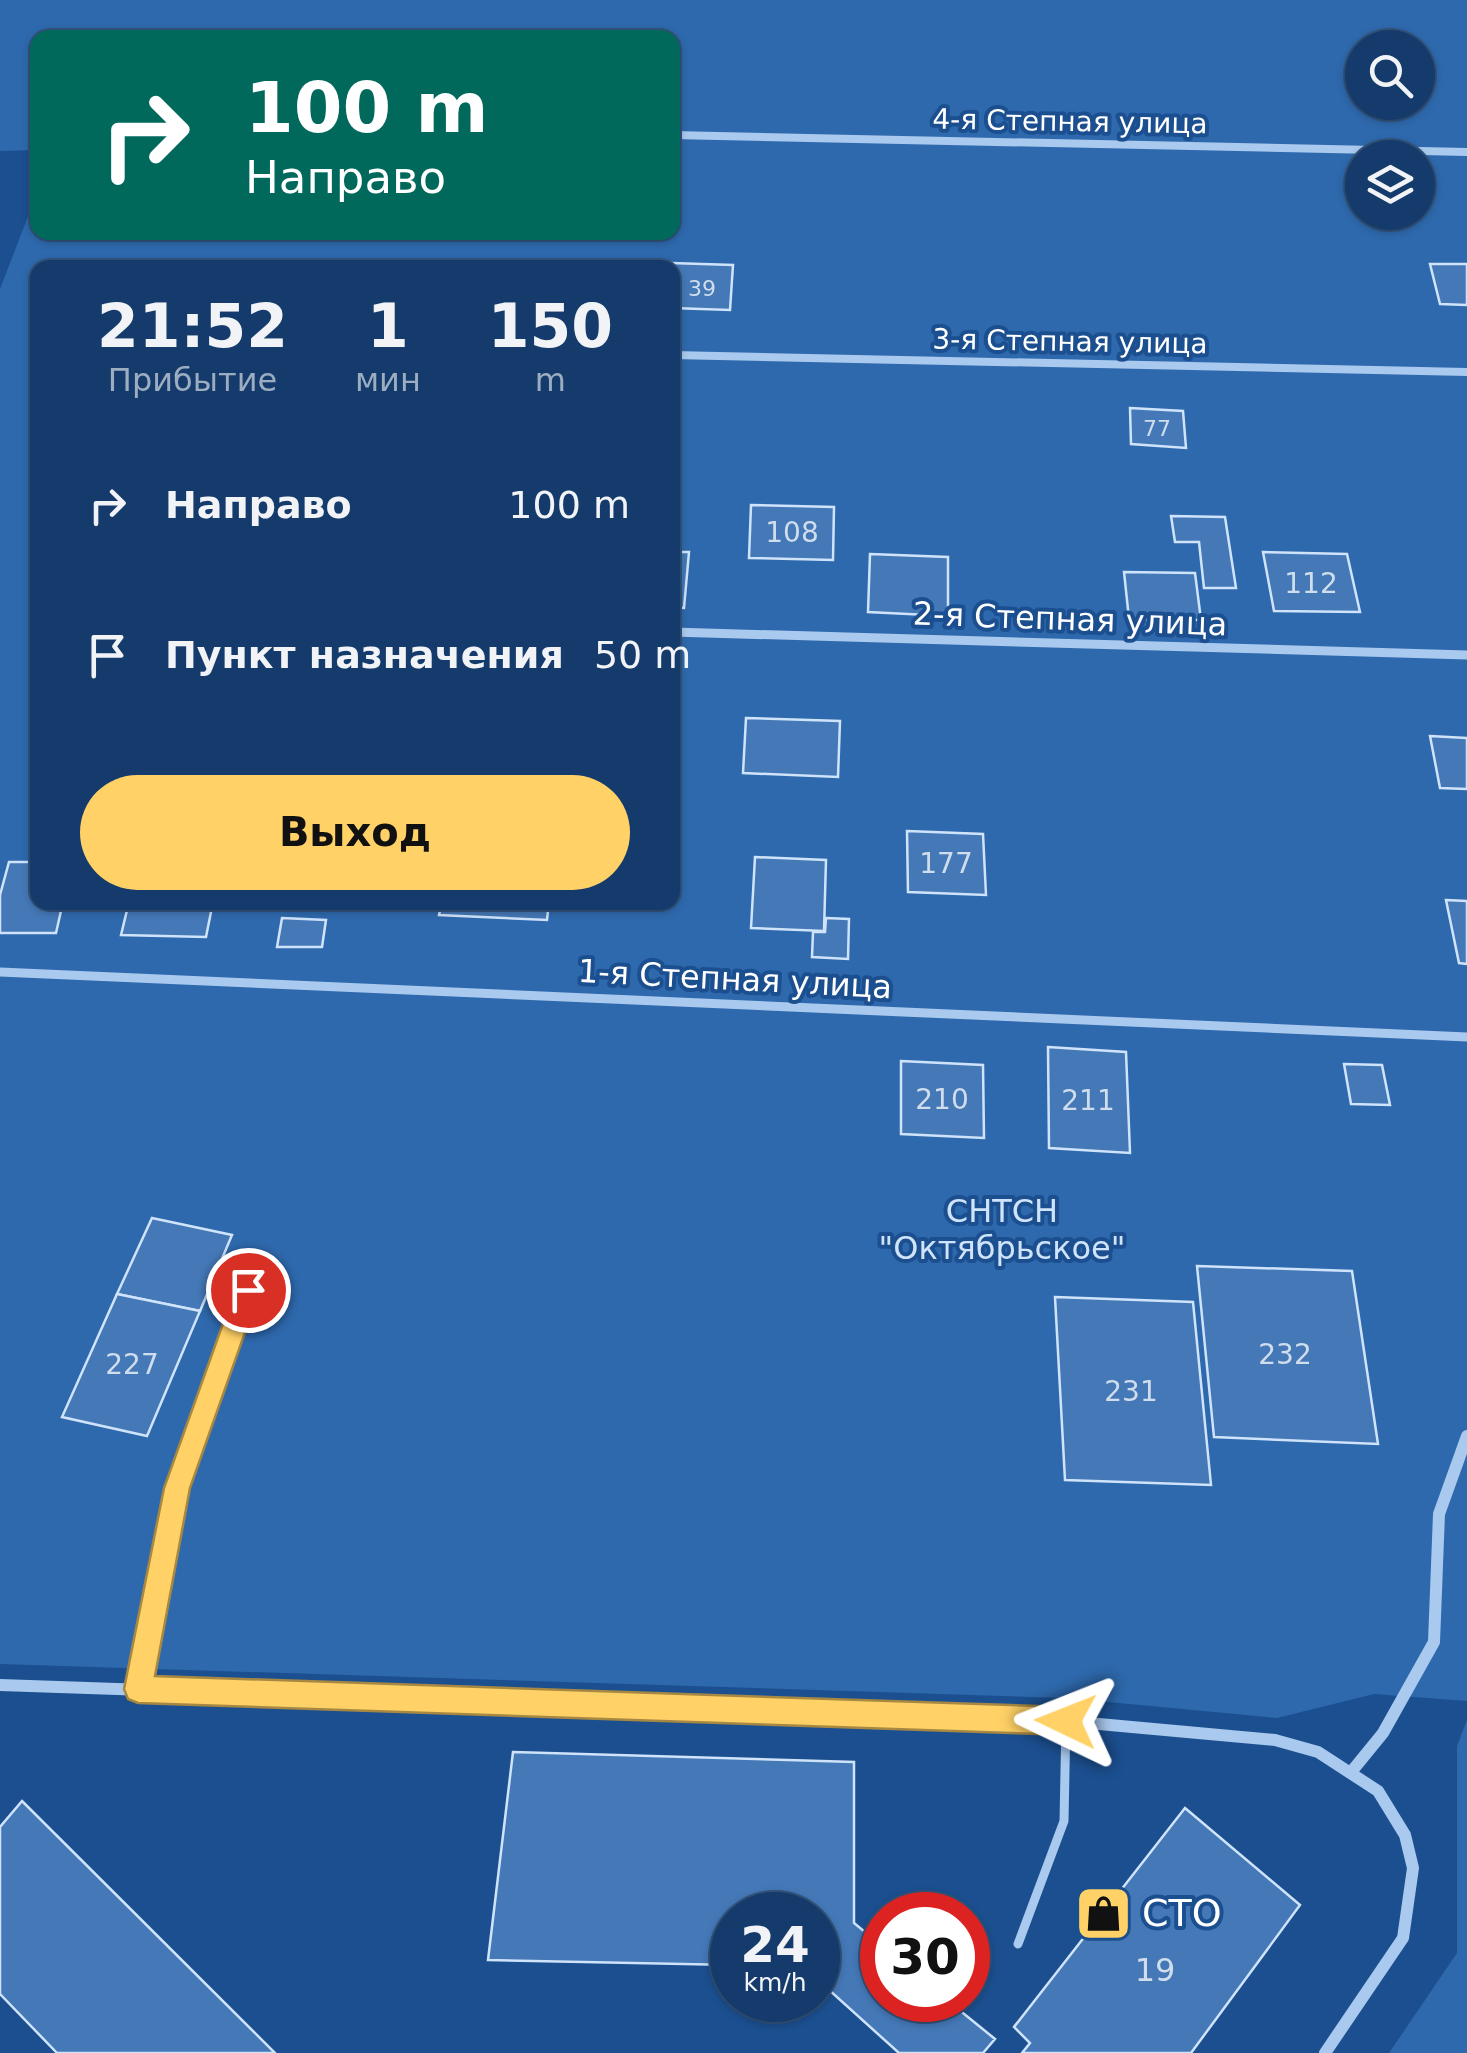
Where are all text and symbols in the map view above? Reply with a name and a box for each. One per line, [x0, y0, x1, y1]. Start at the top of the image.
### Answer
map controls [1345, 30, 1435, 230]
button: search [1345, 30, 1435, 120]
text: 100 m [245, 67, 488, 149]
icon: right [80, 70, 210, 200]
street label: 4-я Степная улица [932, 103, 1208, 140]
button: layers [1345, 140, 1435, 230]
text: Направо [245, 151, 446, 204]
house number: 39 [688, 276, 716, 301]
text: 21:52 [97, 291, 288, 361]
text: 1 [367, 291, 409, 361]
text: 150 [488, 291, 613, 361]
street label: 3-я Степная улица [932, 323, 1208, 360]
text: Прибытие [108, 361, 277, 399]
text: мин [355, 361, 421, 399]
text: m [535, 361, 566, 399]
house number: 77 [1143, 416, 1171, 441]
icon: right [80, 478, 135, 533]
text: Направо [165, 483, 352, 527]
text: 100 m [508, 483, 630, 527]
house number: 108 [765, 516, 819, 549]
house number: 112 [1284, 567, 1338, 600]
street label: 2-я Степная улица [912, 595, 1228, 643]
icon: arrive [80, 628, 135, 683]
text: Пункт назначения [165, 633, 564, 677]
text: 50 m [594, 633, 691, 677]
button: Выход [80, 775, 630, 890]
house number: 177 [919, 847, 973, 880]
street label: 1-я Степная улица [577, 952, 893, 1006]
house number: 210 [915, 1083, 969, 1116]
house number: 211 [1061, 1084, 1115, 1117]
park label: СНТСН "Октябрьское" [879, 1192, 1125, 1267]
pin [206, 1248, 291, 1333]
icon: arrive [221, 1263, 276, 1318]
house number: 232 [1258, 1338, 1312, 1371]
house number: 227 [105, 1348, 159, 1381]
house number: 231 [1104, 1375, 1158, 1408]
position arrow [1014, 1669, 1118, 1773]
shop icon: СТО [1073, 1883, 1133, 1943]
place label: СТО [1142, 1891, 1222, 1935]
speed limit sign: 30 [860, 1892, 990, 2022]
text: 24 [740, 1916, 810, 1974]
house number: 19 [1135, 1951, 1175, 1989]
text: km/h [743, 1968, 807, 1997]

